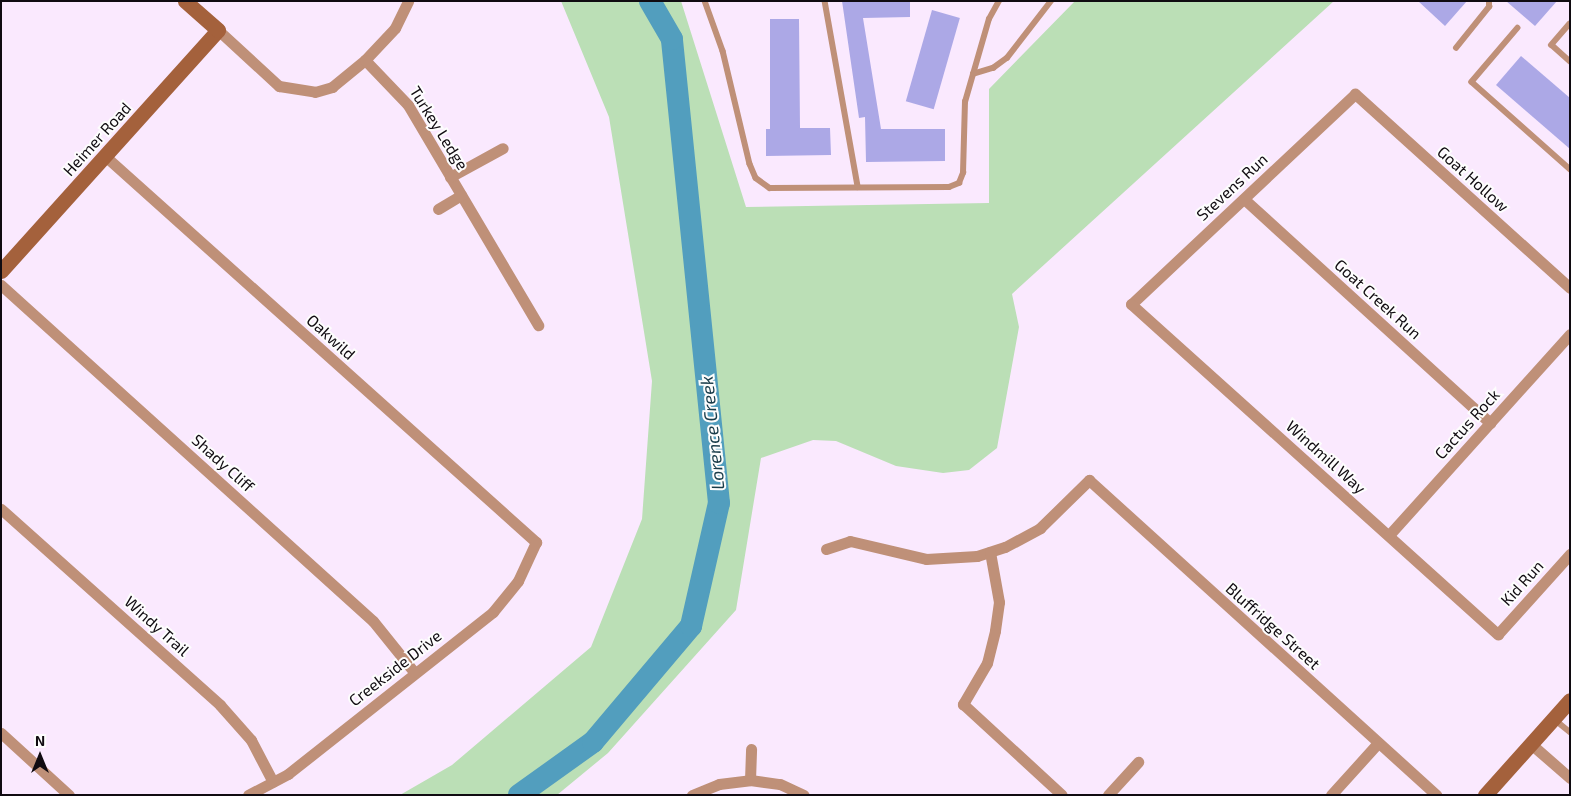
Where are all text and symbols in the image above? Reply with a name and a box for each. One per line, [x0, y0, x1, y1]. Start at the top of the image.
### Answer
street label: Turkey Ledge [406, 83, 472, 173]
street label: Heimer Road [59, 98, 135, 180]
street label: Goat Hollow [1433, 142, 1513, 216]
street label: Stevens Run [1193, 149, 1271, 225]
street label: Goat Creek Run [1331, 255, 1425, 343]
street label: Oakwild [303, 310, 359, 364]
water label: Lorence Creek [695, 375, 729, 491]
street label: Cactus Rock [1431, 385, 1503, 463]
street label: Windmill Way [1282, 416, 1370, 498]
street label: Shady Cliff [188, 430, 258, 496]
street label: Kid Run [1497, 556, 1547, 610]
street label: Bluffridge Street [1222, 579, 1324, 673]
street label: Windy Trail [120, 592, 194, 660]
street label: Creekside Drive [345, 626, 445, 710]
north arrow [15, 731, 65, 781]
text: N [35, 732, 45, 749]

